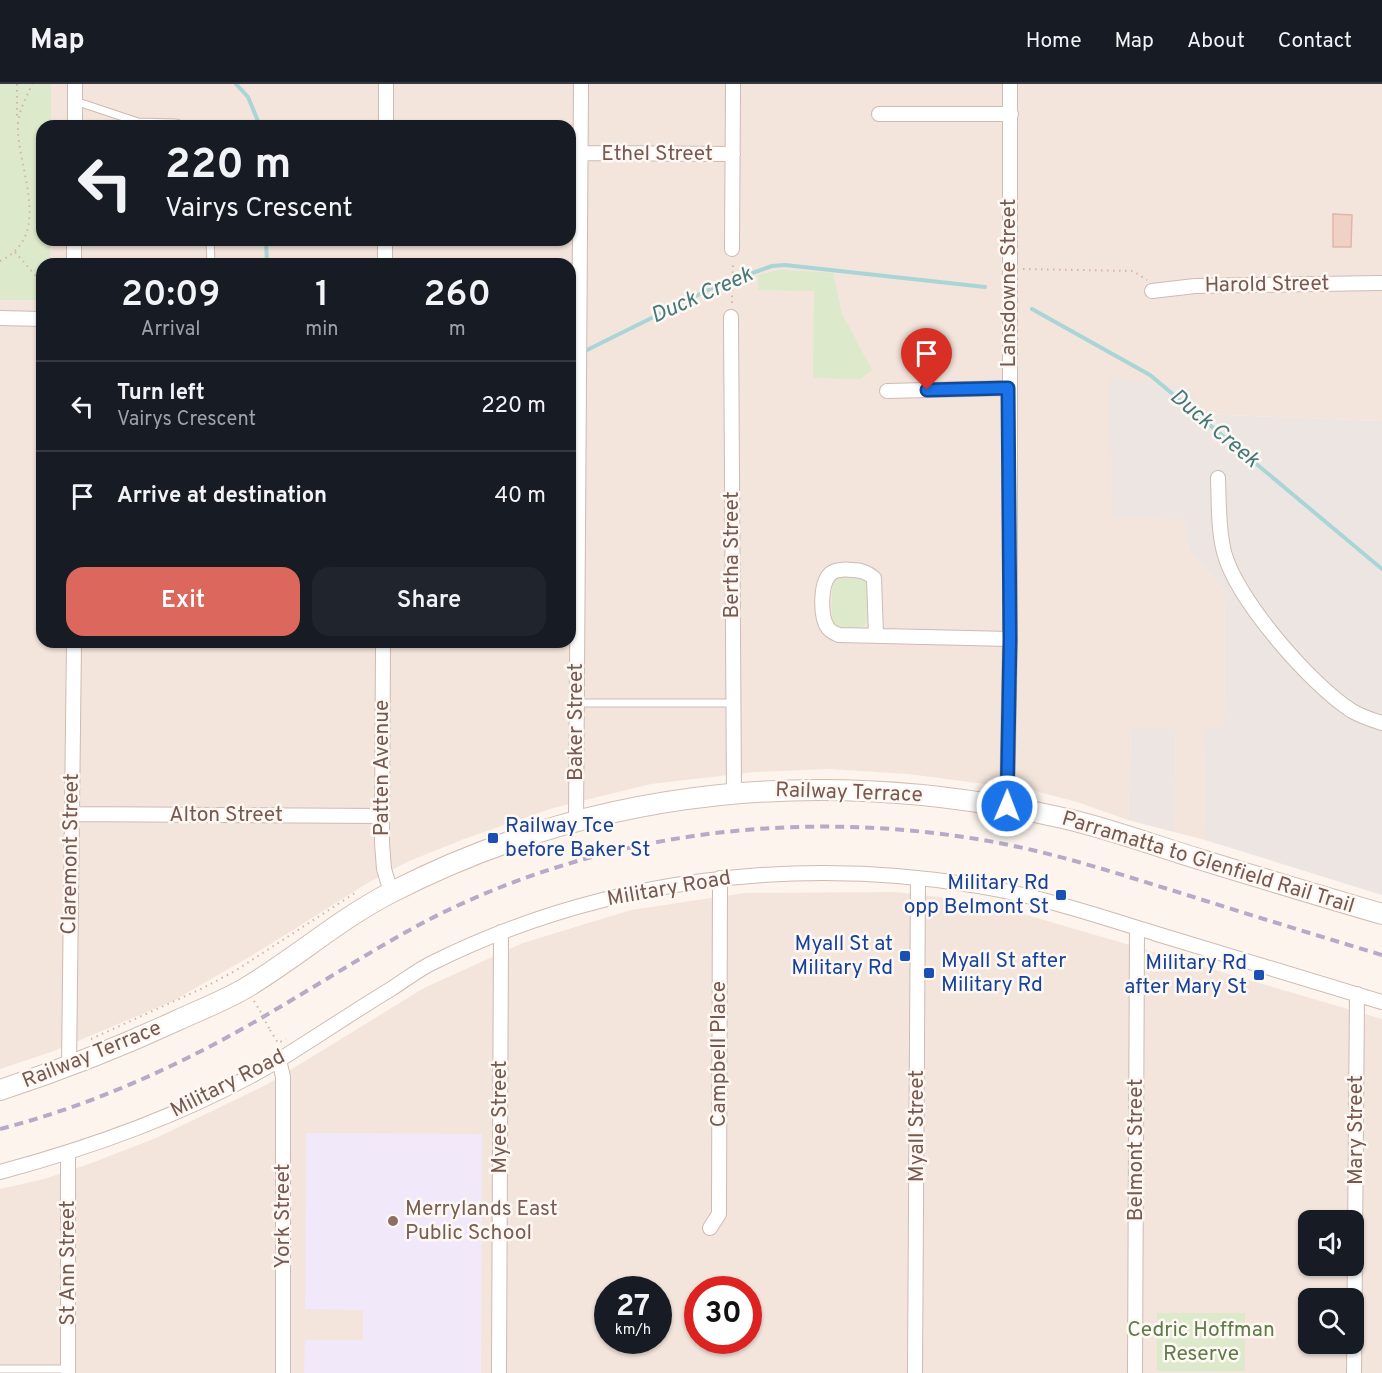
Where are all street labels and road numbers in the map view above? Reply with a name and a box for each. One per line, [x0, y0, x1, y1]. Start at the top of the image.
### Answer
street label: Ethel Street [601, 141, 713, 168]
street label: Lansdowne Street [996, 198, 1023, 368]
street label: Harold Street [1204, 270, 1330, 300]
street label: Bertha Street [719, 491, 746, 619]
street label: Baker Street [563, 663, 590, 781]
street label: Patten Avenue [369, 700, 396, 836]
street label: Claremont Street [56, 773, 86, 935]
street label: Railway Terrace [775, 777, 923, 809]
street label: Alton Street [169, 802, 283, 829]
street label: Parramatta to Glenfield Rail Trail [1058, 806, 1358, 920]
street label: Military Road [605, 865, 733, 913]
street label: Campbell Place [706, 981, 733, 1127]
street label: Railway Terrace [18, 1015, 166, 1095]
street label: Military Road [166, 1044, 290, 1124]
street label: Myee Street [487, 1060, 514, 1174]
street label: Myall Street [904, 1070, 931, 1182]
street label: Mary Street [1343, 1075, 1370, 1185]
street label: Belmont Street [1123, 1079, 1150, 1221]
street label: York Street [270, 1163, 297, 1269]
street label: St Ann Street [55, 1200, 82, 1326]

